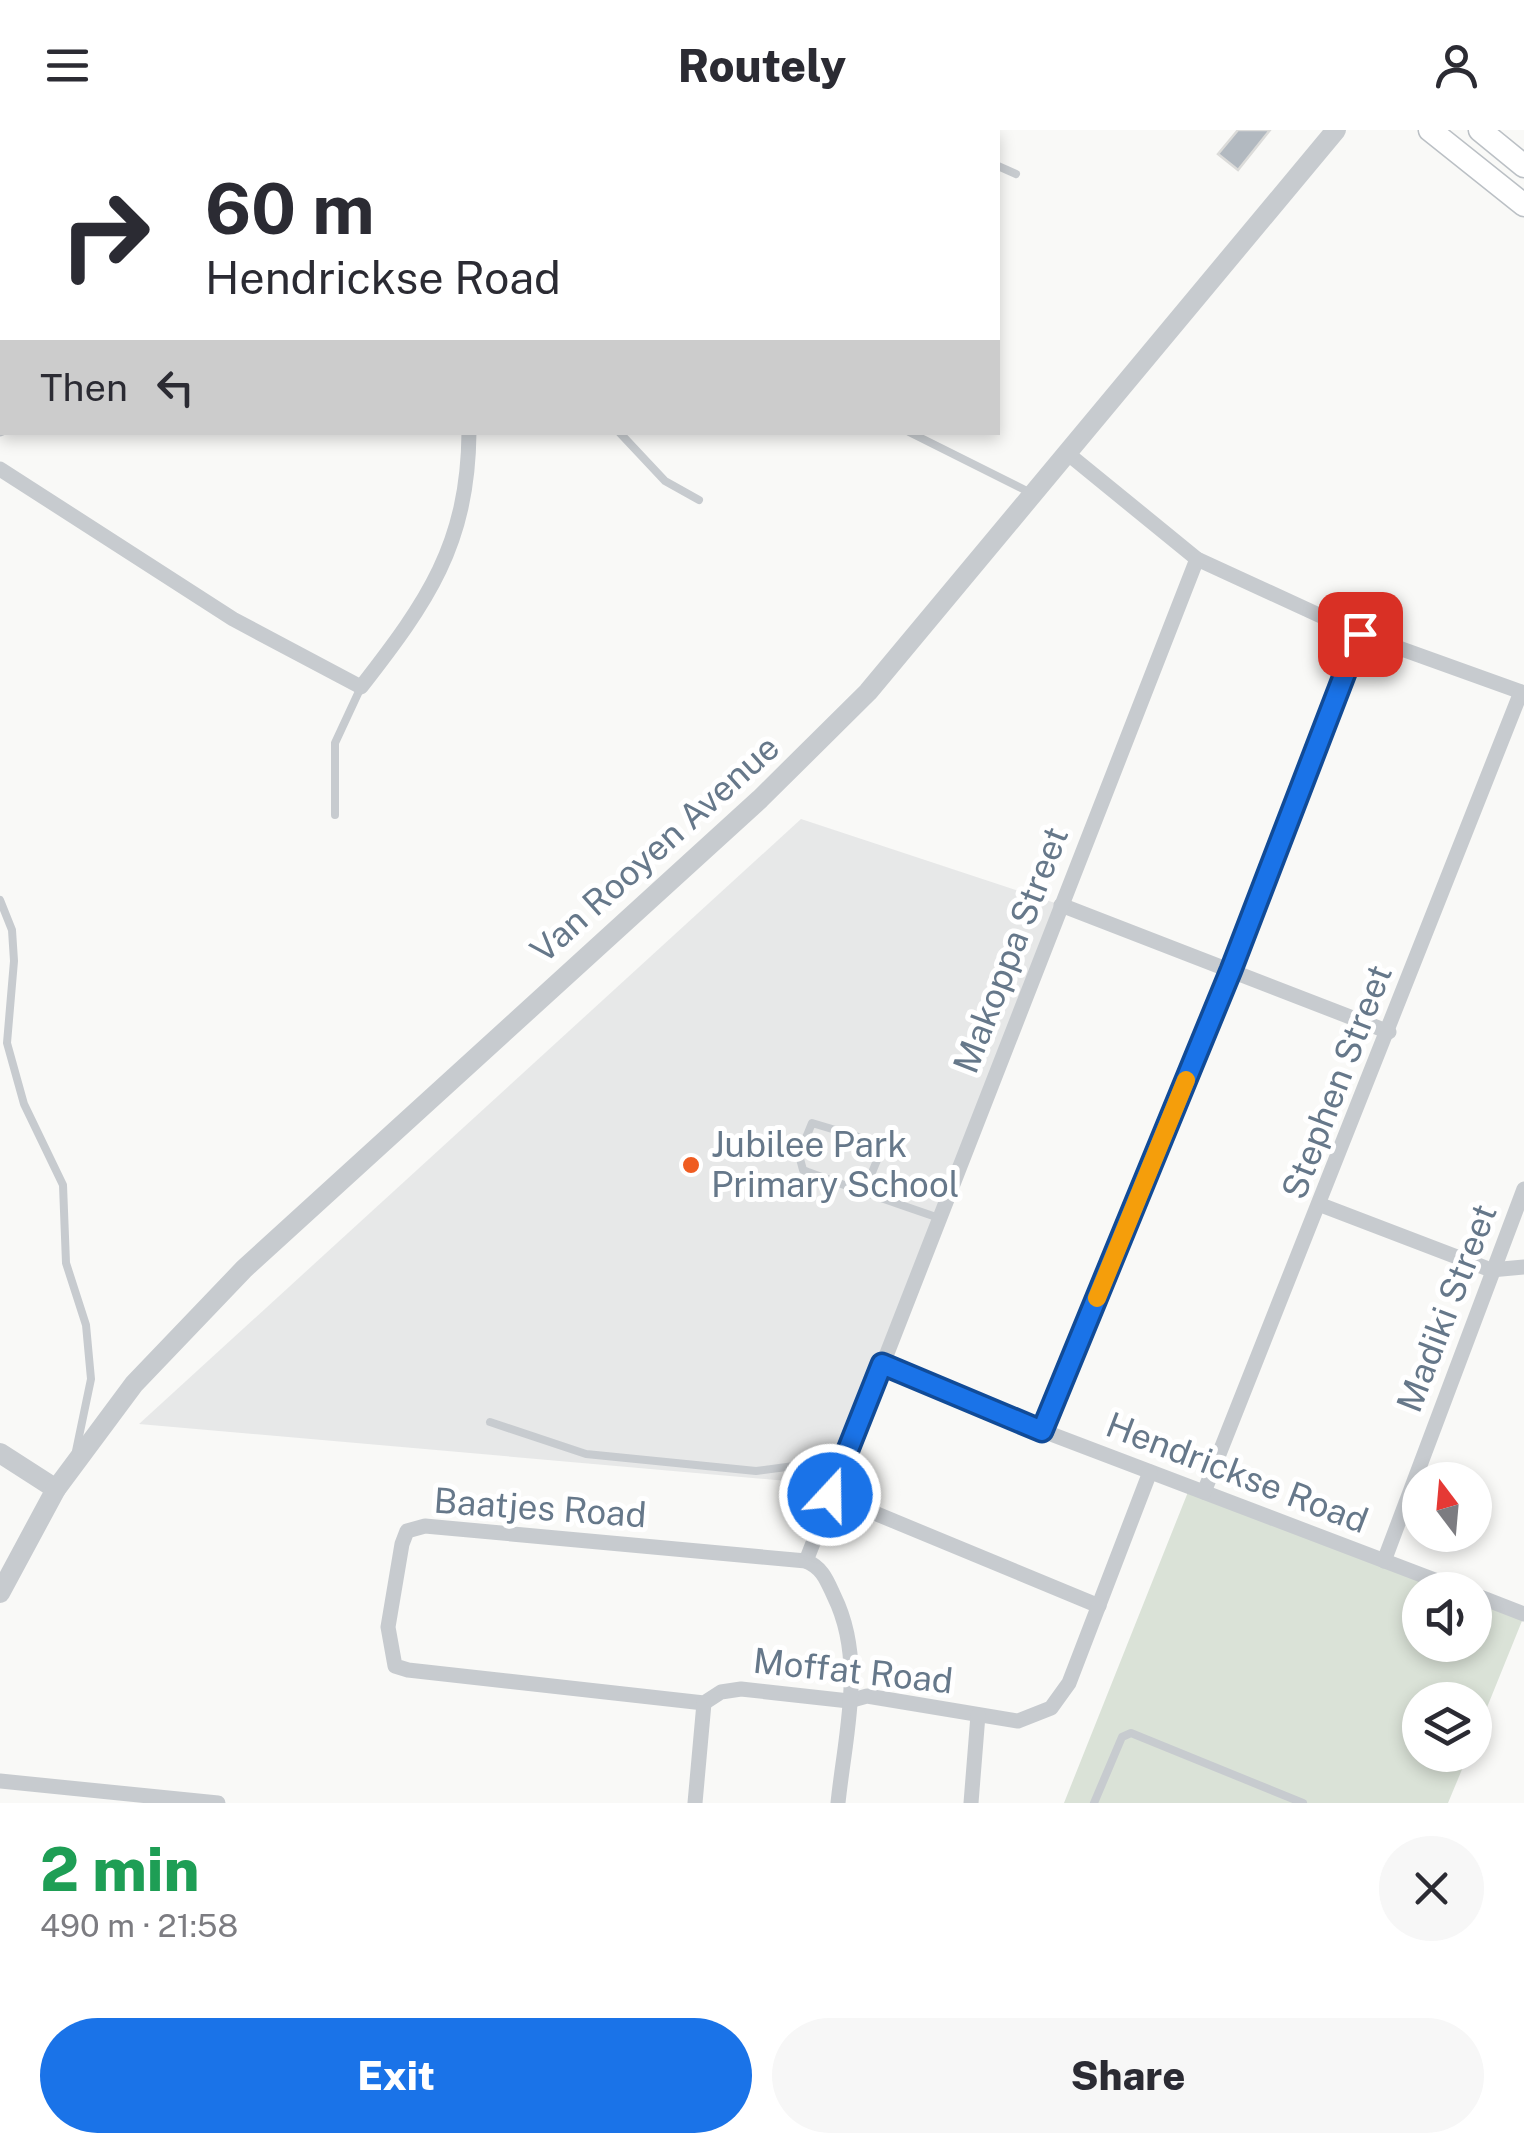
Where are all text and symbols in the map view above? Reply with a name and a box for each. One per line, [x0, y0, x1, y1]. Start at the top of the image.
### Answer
icon: menu [40, 38, 95, 93]
icon: person [1429, 38, 1484, 93]
text: Routely [678, 39, 846, 92]
text: 60 m [205, 167, 375, 250]
icon: right [40, 170, 170, 300]
text: Hendrickse Road [205, 251, 561, 304]
icon: left [148, 360, 203, 415]
text: Then [40, 365, 128, 410]
pin [1318, 592, 1403, 677]
icon: arrive [1333, 607, 1388, 662]
street label: Van Rooyen Avenue [522, 726, 787, 971]
street label: Makoppa Street [945, 821, 1076, 1079]
street label: Stephen Street [1273, 959, 1400, 1205]
place label: Jubilee Park Primary School [711, 1124, 959, 1205]
marker: Jubilee Park Primary School [680, 1154, 702, 1176]
street label: Madiki Street [1388, 1198, 1505, 1418]
street label: Hendrickse Road [1101, 1404, 1374, 1541]
position arrow [778, 1443, 882, 1547]
north arrow [1402, 1462, 1492, 1552]
map controls [1402, 1462, 1492, 1772]
street label: Baatjes Road [432, 1480, 648, 1535]
button: sound [1402, 1572, 1492, 1662]
street label: Moffat Road [751, 1640, 955, 1701]
button: layers [1402, 1682, 1492, 1772]
text: 2 min [40, 1834, 199, 1905]
button: close [1379, 1836, 1484, 1941]
text: 490 m · 21:58 [40, 1907, 238, 1944]
button: Exit [40, 2018, 752, 2133]
button: Share [772, 2018, 1484, 2133]

